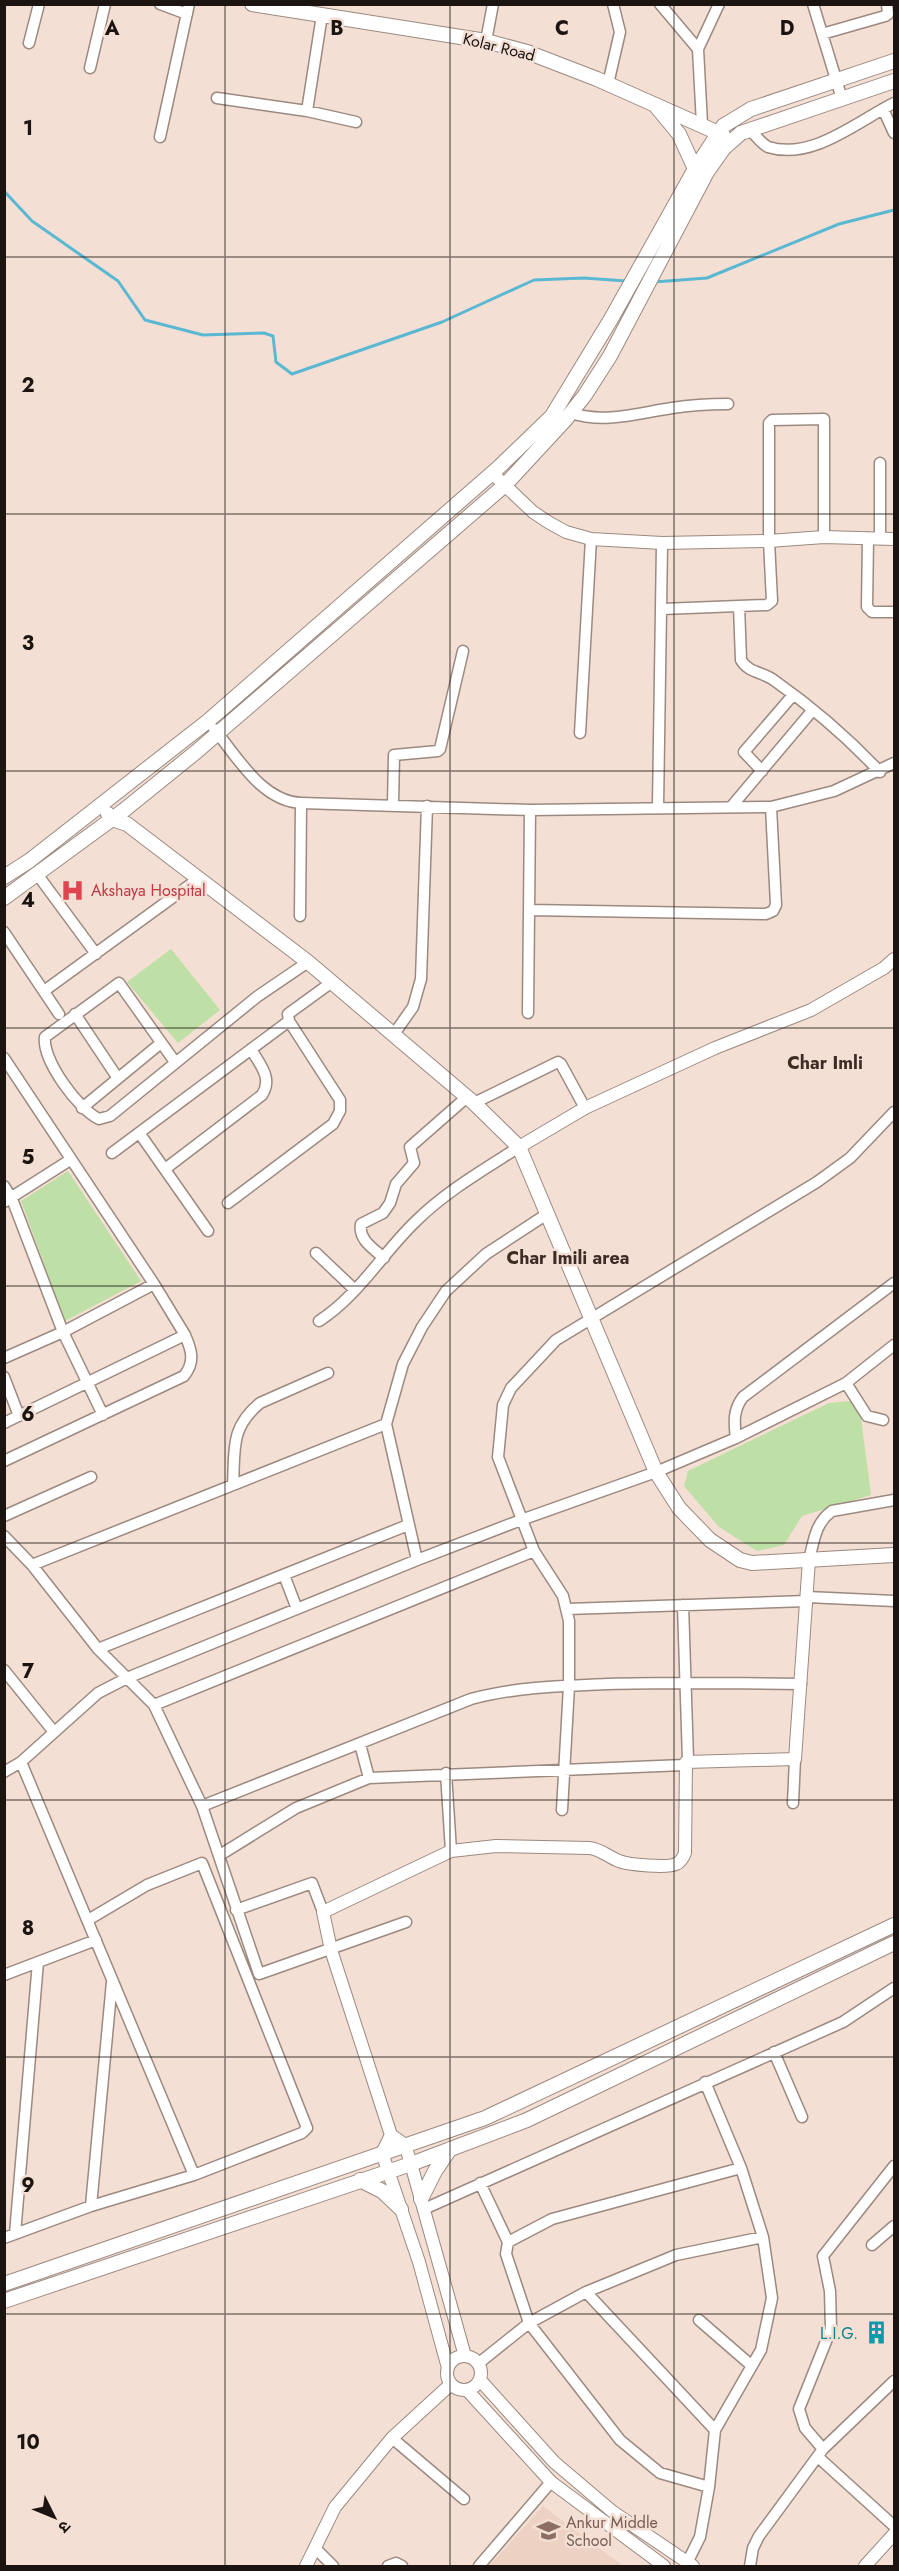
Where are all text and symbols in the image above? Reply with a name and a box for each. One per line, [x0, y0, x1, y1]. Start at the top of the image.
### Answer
text: A [104, 14, 120, 43]
text: B [330, 14, 344, 43]
text: C [555, 14, 569, 43]
text: D [780, 14, 794, 43]
street label: Kolar Road [461, 27, 537, 67]
text: 1 [23, 114, 33, 143]
text: 2 [21, 371, 35, 400]
text: 3 [22, 629, 34, 658]
hospital icon: Akshaya Hospital [60, 877, 86, 903]
place label: Akshaya Hospital [91, 879, 206, 902]
text: 4 [21, 886, 35, 915]
district label: Char Imli [787, 1050, 863, 1076]
text: 5 [22, 1143, 35, 1172]
district label: Char Imili area [507, 1245, 629, 1271]
text: 6 [21, 1400, 35, 1429]
text: 7 [22, 1657, 35, 1686]
text: 8 [22, 1914, 34, 1943]
text: 9 [21, 2171, 35, 2200]
building icon: L.I.G. [863, 2320, 889, 2346]
place label: L.I.G. [820, 2322, 858, 2345]
text: 10 [16, 2428, 40, 2457]
north arrow [24, 2487, 84, 2547]
place label: Ankur Middle School [566, 2511, 658, 2552]
text: उ [53, 2516, 76, 2539]
school or university icon: Ankur Middle School [535, 2518, 561, 2544]

